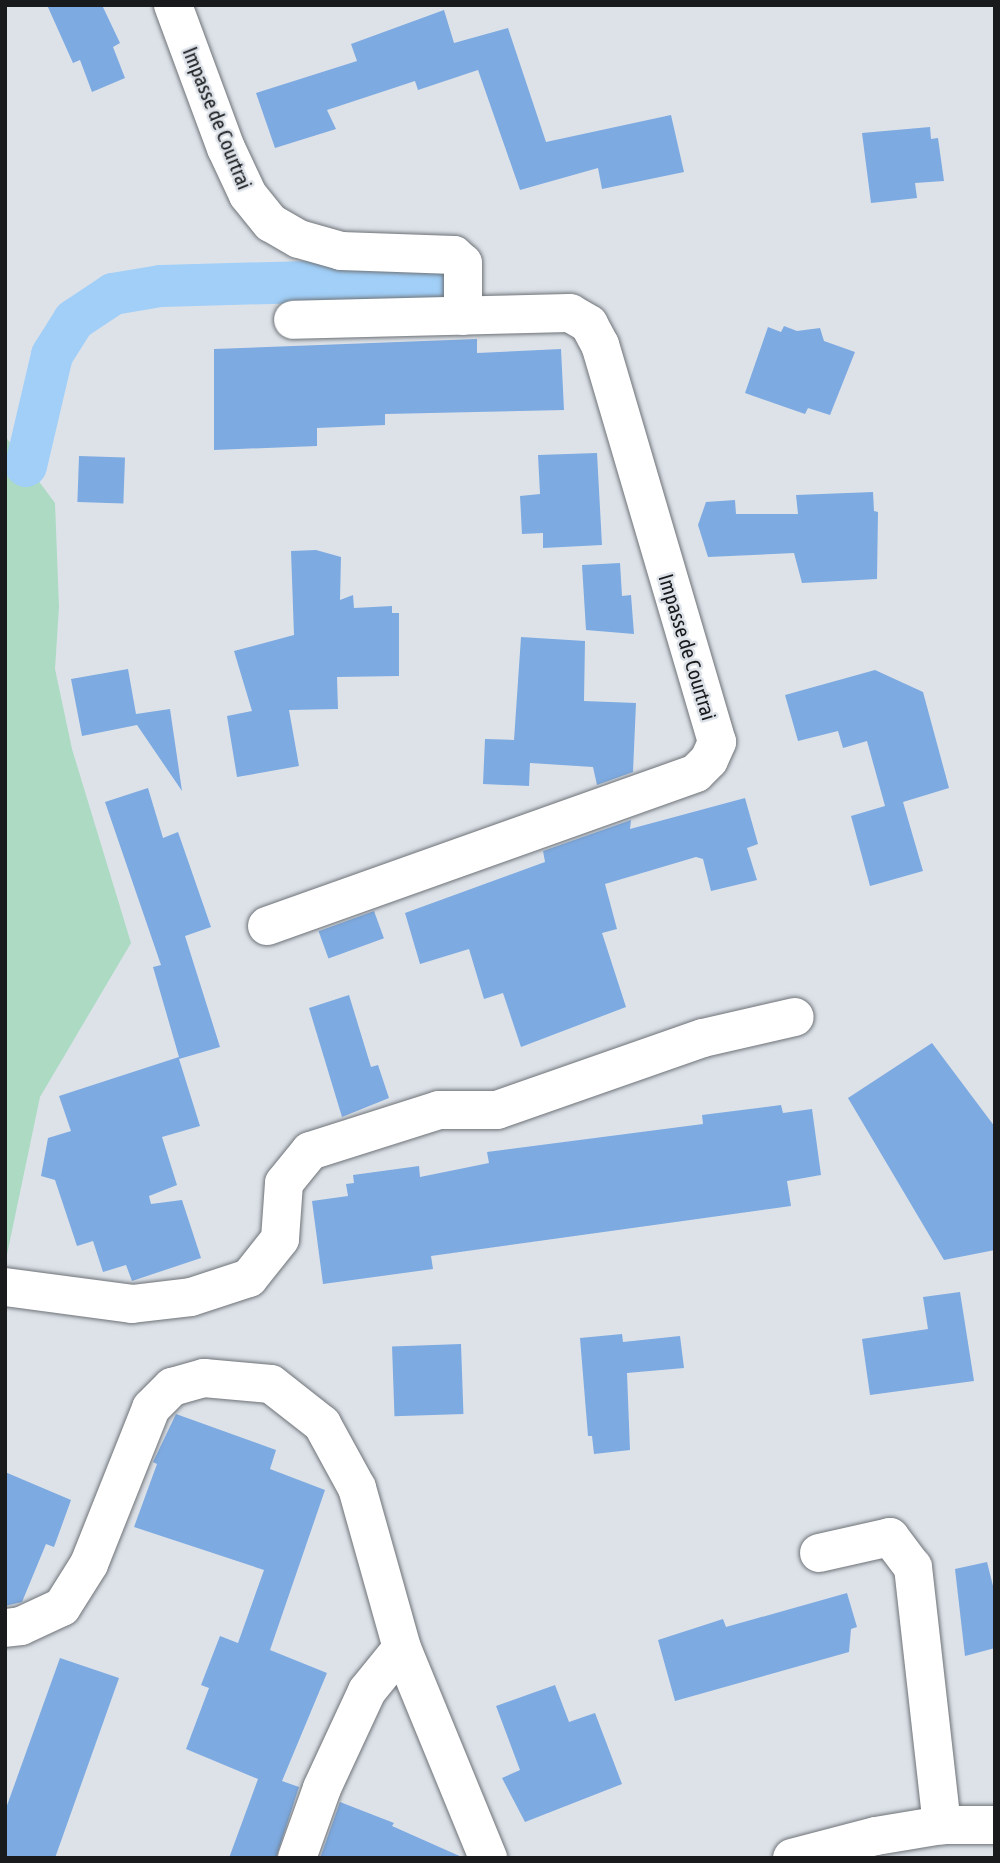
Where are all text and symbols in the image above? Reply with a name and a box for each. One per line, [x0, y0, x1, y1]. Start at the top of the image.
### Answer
street label: Impasse de Courtrai [178, 43, 258, 193]
street label: Impasse de Courtrai [654, 571, 722, 723]

